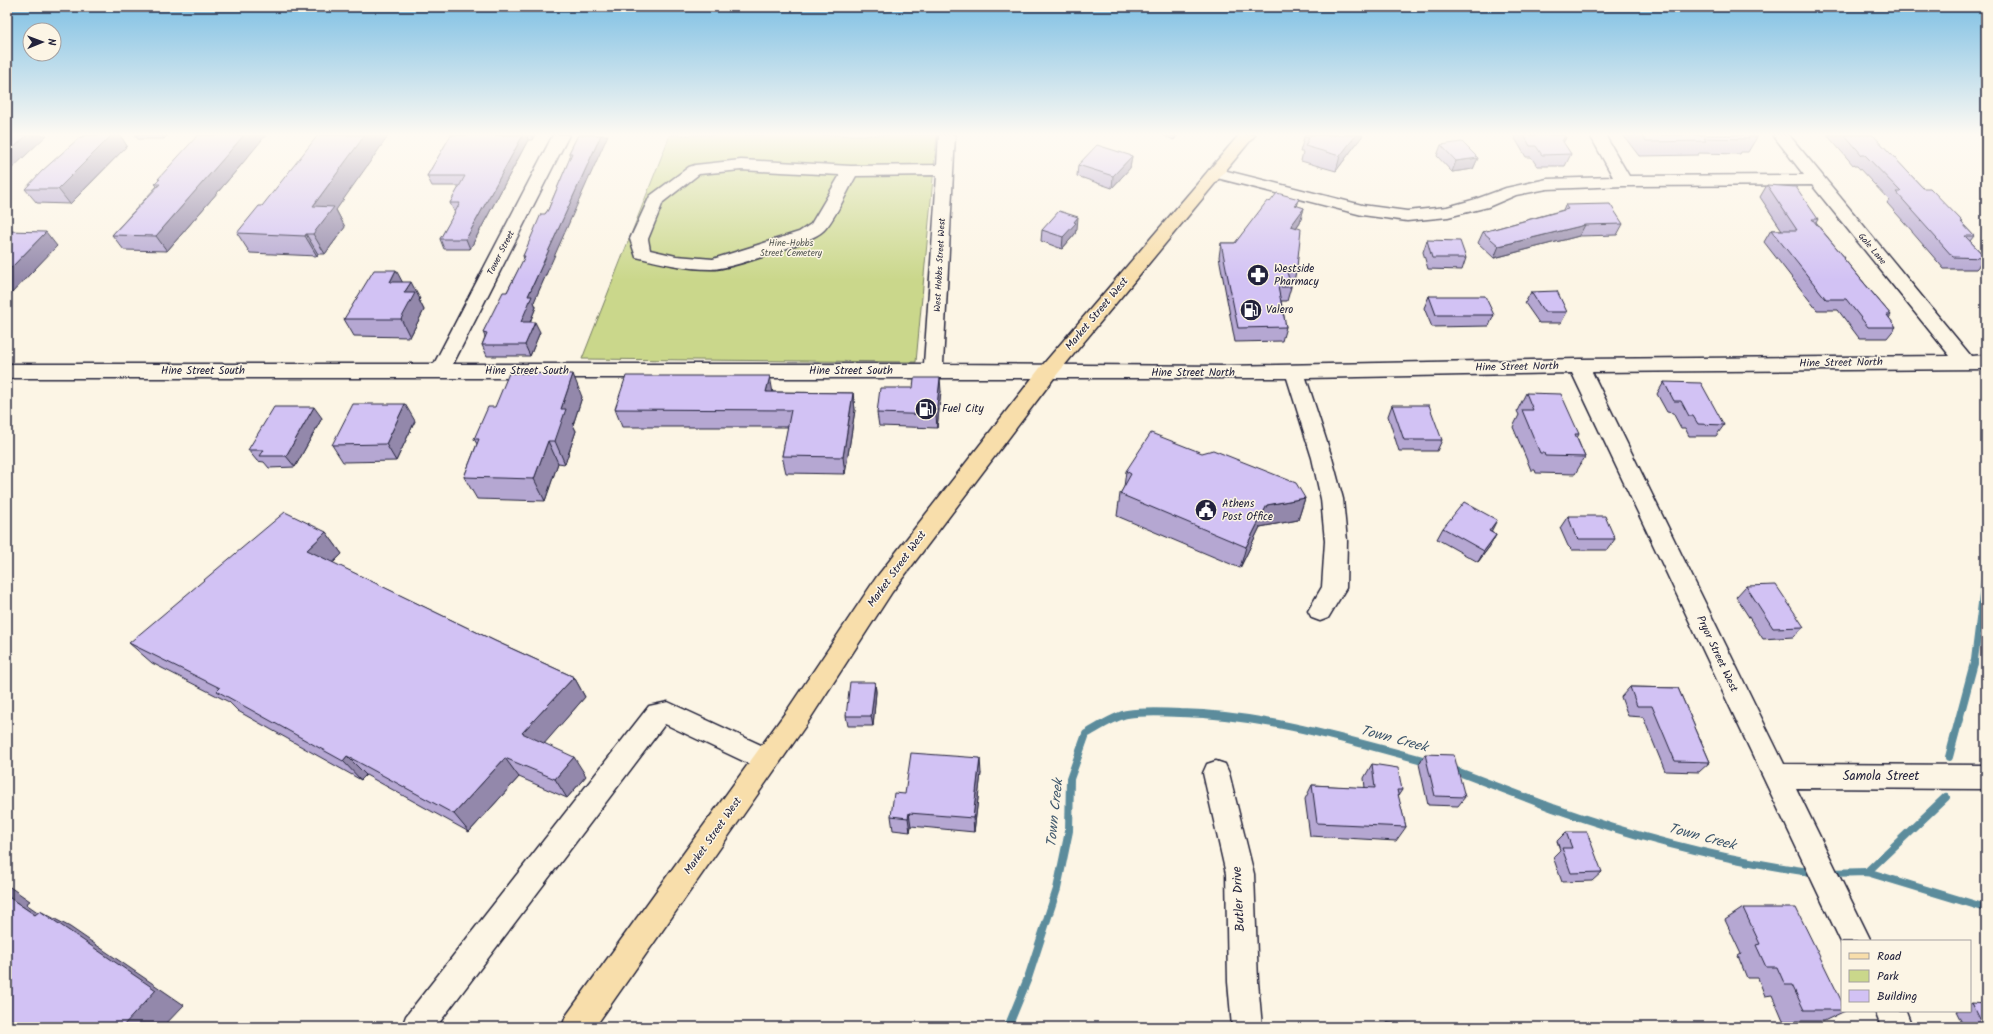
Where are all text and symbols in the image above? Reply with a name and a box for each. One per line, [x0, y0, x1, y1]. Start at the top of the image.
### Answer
north arrow [22, 22, 62, 62]
text: N [42, 38, 60, 46]
street label: West Hobbs Street West [930, 217, 950, 312]
street label: Tower Street [483, 228, 519, 278]
street label: Gale Lane [1854, 230, 1890, 268]
park label: Hine-Hobbs Street Cemetery [760, 236, 823, 261]
place label: Westside Pharmacy [1274, 260, 1319, 291]
pharmacy icon: Westside Pharmacy [1245, 262, 1271, 288]
street label: Market Street West [1061, 273, 1134, 355]
fuel station icon: Valero [1238, 297, 1264, 323]
place label: Valero [1266, 301, 1293, 319]
street label: Hine Street North [1799, 353, 1883, 373]
street label: Hine Street North [1475, 357, 1559, 377]
street label: Hine Street South [161, 362, 245, 380]
street label: Hine Street South [485, 362, 569, 380]
street label: Hine Street South [809, 362, 893, 380]
street label: Hine Street North [1151, 364, 1235, 382]
fuel station icon: Fuel City [913, 396, 939, 422]
place label: Fuel City [942, 400, 985, 418]
place label: Athens Post Office [1222, 495, 1273, 526]
public building icon: Athens Post Office [1193, 497, 1219, 523]
street label: Market Street West [863, 526, 931, 611]
street label: Pryor Street West [1691, 613, 1743, 696]
water label: Town Creek [1358, 720, 1432, 759]
street label: Samola Street [1843, 766, 1920, 787]
water label: Town Creek [1040, 775, 1070, 848]
street label: Market Street West [680, 793, 747, 878]
water label: Town Creek [1666, 818, 1740, 857]
street label: Butler Drive [1227, 866, 1251, 932]
legend [1841, 940, 1971, 1012]
text: Road [1877, 947, 1902, 966]
text: Park [1877, 967, 1899, 986]
text: Building [1877, 987, 1917, 1006]

